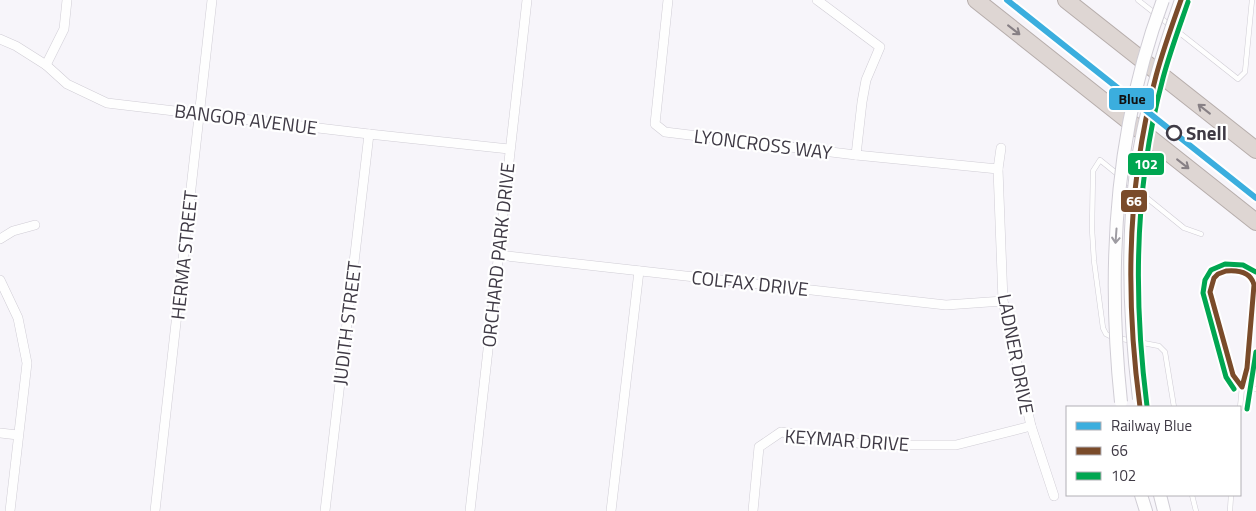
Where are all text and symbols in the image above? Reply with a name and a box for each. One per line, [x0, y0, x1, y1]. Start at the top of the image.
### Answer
one-way arrow [1008, 25, 1021, 36]
line badge: Blue [1108, 87, 1155, 111]
text: Blue [1118, 88, 1146, 109]
street label: BANGOR AVENUE [173, 95, 319, 142]
one-way arrow [1198, 104, 1211, 115]
place label: Snell [1186, 118, 1227, 147]
street label: LYONCROSS WAY [692, 121, 835, 166]
marker: Snell [1166, 125, 1182, 141]
line badge: 102 [1127, 152, 1165, 176]
text: 102 [1134, 153, 1158, 174]
one-way arrow [1176, 159, 1190, 169]
street label: ORCHARD PARK DRIVE [473, 161, 522, 349]
street label: HERMA STREET [162, 189, 205, 321]
line badge: 66 [1120, 189, 1148, 213]
text: 66 [1126, 190, 1142, 211]
one-way arrow [1112, 228, 1121, 244]
street label: JUDITH STREET [325, 259, 368, 387]
street label: COLFAX DRIVE [690, 262, 810, 303]
street label: LADNER DRIVE [991, 291, 1042, 417]
legend [1066, 406, 1241, 496]
text: Railway Blue [1111, 414, 1192, 437]
street label: KEYMAR DRIVE [784, 421, 910, 458]
text: 66 [1111, 439, 1128, 462]
text: 102 [1111, 464, 1136, 487]

